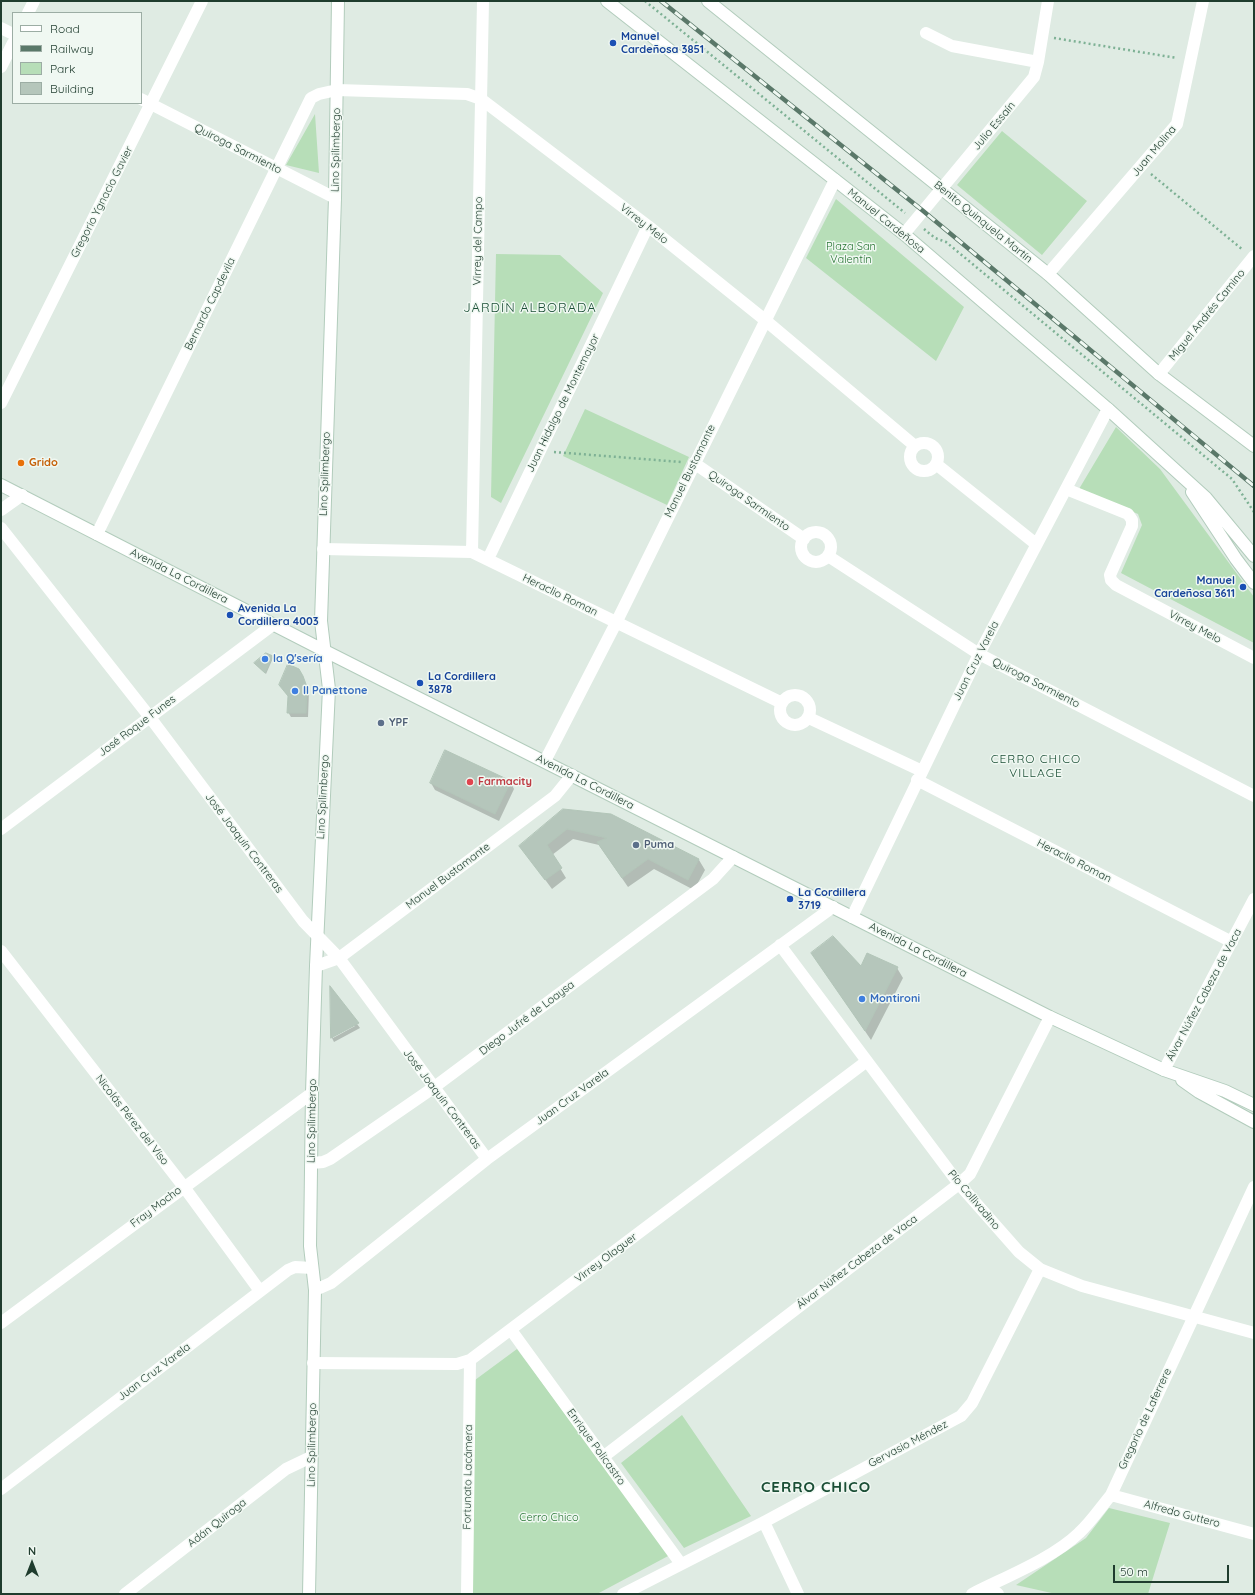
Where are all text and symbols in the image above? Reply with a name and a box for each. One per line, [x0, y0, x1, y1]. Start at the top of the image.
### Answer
legend [12, 12, 142, 104]
text: Road [50, 21, 80, 36]
place label: Manuel Cardeñosa 3851 [621, 30, 704, 56]
marker: Manuel Cardeñosa 3851 [608, 38, 618, 48]
text: Railway [50, 41, 94, 56]
text: Park [50, 61, 75, 76]
text: Building [50, 81, 94, 96]
street label: Julio Essaín [970, 99, 1018, 153]
street label: Lino Spilimbergo [329, 108, 343, 192]
street label: Quiroga Sarmiento [192, 121, 284, 177]
street label: Juan Molina [1129, 123, 1179, 179]
street label: Gregorio Ygnacio Gavier [68, 144, 136, 260]
street label: Benito Quinquela Martín [931, 178, 1035, 266]
street label: Manuel Cardeñosa [845, 186, 927, 256]
street label: Virrey del Campo [471, 196, 485, 286]
street label: Virrey Melo [617, 201, 671, 247]
park label: Plaza San Valentín [826, 240, 876, 266]
street label: Bernardo Capdevila [182, 255, 238, 353]
street label: Miguel Andrés Camino [1166, 267, 1248, 363]
district label: JARDÍN ALBORADA [463, 300, 597, 316]
street label: Juan Hidalgo de Montemayor [524, 332, 602, 474]
street label: Manuel Bustamante [662, 422, 718, 520]
street label: Lino Spilimbergo [317, 432, 333, 516]
place label: Grido [29, 456, 58, 470]
marker: Grido [16, 458, 26, 468]
street label: Quiroga Sarmiento [706, 468, 792, 534]
street label: Avenida La Cordillera [128, 546, 230, 606]
street label: Heraclio Roman [520, 571, 600, 619]
place label: Manuel Cardeñosa 3611 [1154, 574, 1235, 600]
marker: Manuel Cardeñosa 3611 [1238, 582, 1248, 592]
place label: Avenida La Cordillera 4003 [238, 602, 319, 628]
street label: Virrey Melo [1166, 608, 1224, 646]
marker: Avenida La Cordillera 4003 [225, 610, 235, 620]
street label: Juan Cruz Varela [950, 619, 1002, 703]
place label: la Q'sería [273, 652, 323, 666]
marker: la Q'sería [260, 654, 270, 664]
street label: Quiroga Sarmiento [990, 655, 1082, 711]
place label: La Cordillera 3878 [428, 670, 496, 696]
marker: La Cordillera 3878 [415, 678, 425, 688]
place label: Il Panettone [303, 684, 367, 698]
marker: Il Panettone [290, 686, 300, 696]
street label: José Roque Funes [96, 693, 178, 759]
place label: YPF [389, 716, 408, 730]
marker: YPF [376, 718, 386, 728]
street label: Avenida La Cordillera [534, 752, 636, 812]
district label: CERRO CHICO VILLAGE [991, 752, 1081, 780]
street label: Lino Spilimbergo [314, 754, 332, 840]
place label: Farmacity [478, 775, 532, 789]
marker: Farmacity [465, 777, 475, 787]
street label: José Joaquín Contreras [202, 790, 286, 896]
street label: Heraclio Roman [1034, 836, 1114, 886]
place label: Puma [644, 838, 674, 852]
street label: Manuel Bustamante [403, 840, 493, 912]
marker: Puma [631, 840, 641, 850]
place label: La Cordillera 3719 [798, 886, 866, 912]
marker: La Cordillera 3719 [785, 894, 795, 904]
street label: Avenida La Cordillera [867, 920, 969, 980]
street label: Álvar Núñez Cabeza de Vaca [1163, 927, 1245, 1063]
street label: Diego Jufré de Loaysa [477, 978, 577, 1058]
place label: Montironi [870, 992, 920, 1006]
marker: Montironi [857, 994, 867, 1004]
street label: José Joaquín Contreras [400, 1046, 484, 1152]
street label: Juan Cruz Varela [533, 1066, 611, 1128]
street label: Nicolás Pérez del Viso [93, 1072, 171, 1168]
street label: Lino Spilimbergo [305, 1079, 319, 1163]
street label: Pío Collivadino [945, 1167, 1003, 1233]
street label: Fray Mocho [128, 1184, 184, 1230]
street label: Álvar Núñez Cabeza de Vaca [794, 1212, 920, 1312]
street label: Virrey Olaguer [572, 1230, 640, 1286]
street label: Juan Cruz Varela [115, 1340, 193, 1404]
street label: Gregorio de Laferrere [1116, 1366, 1174, 1472]
street label: Lino Spilimbergo [305, 1403, 319, 1487]
street label: Enrique Policastro [564, 1406, 628, 1488]
street label: Gervasio Méndez [866, 1417, 950, 1471]
street label: Fortunato Lacámera [460, 1424, 476, 1530]
district label: CERRO CHICO [761, 1478, 871, 1496]
street label: Adán Quiroga [185, 1496, 249, 1550]
street label: Alfredo Guttero [1142, 1497, 1222, 1531]
park label: Cerro Chico [519, 1511, 579, 1525]
north arrow [12, 1543, 52, 1583]
text: N [28, 1544, 36, 1558]
scale bar [1115, 1557, 1231, 1583]
text: 50 m [1120, 1564, 1148, 1579]

